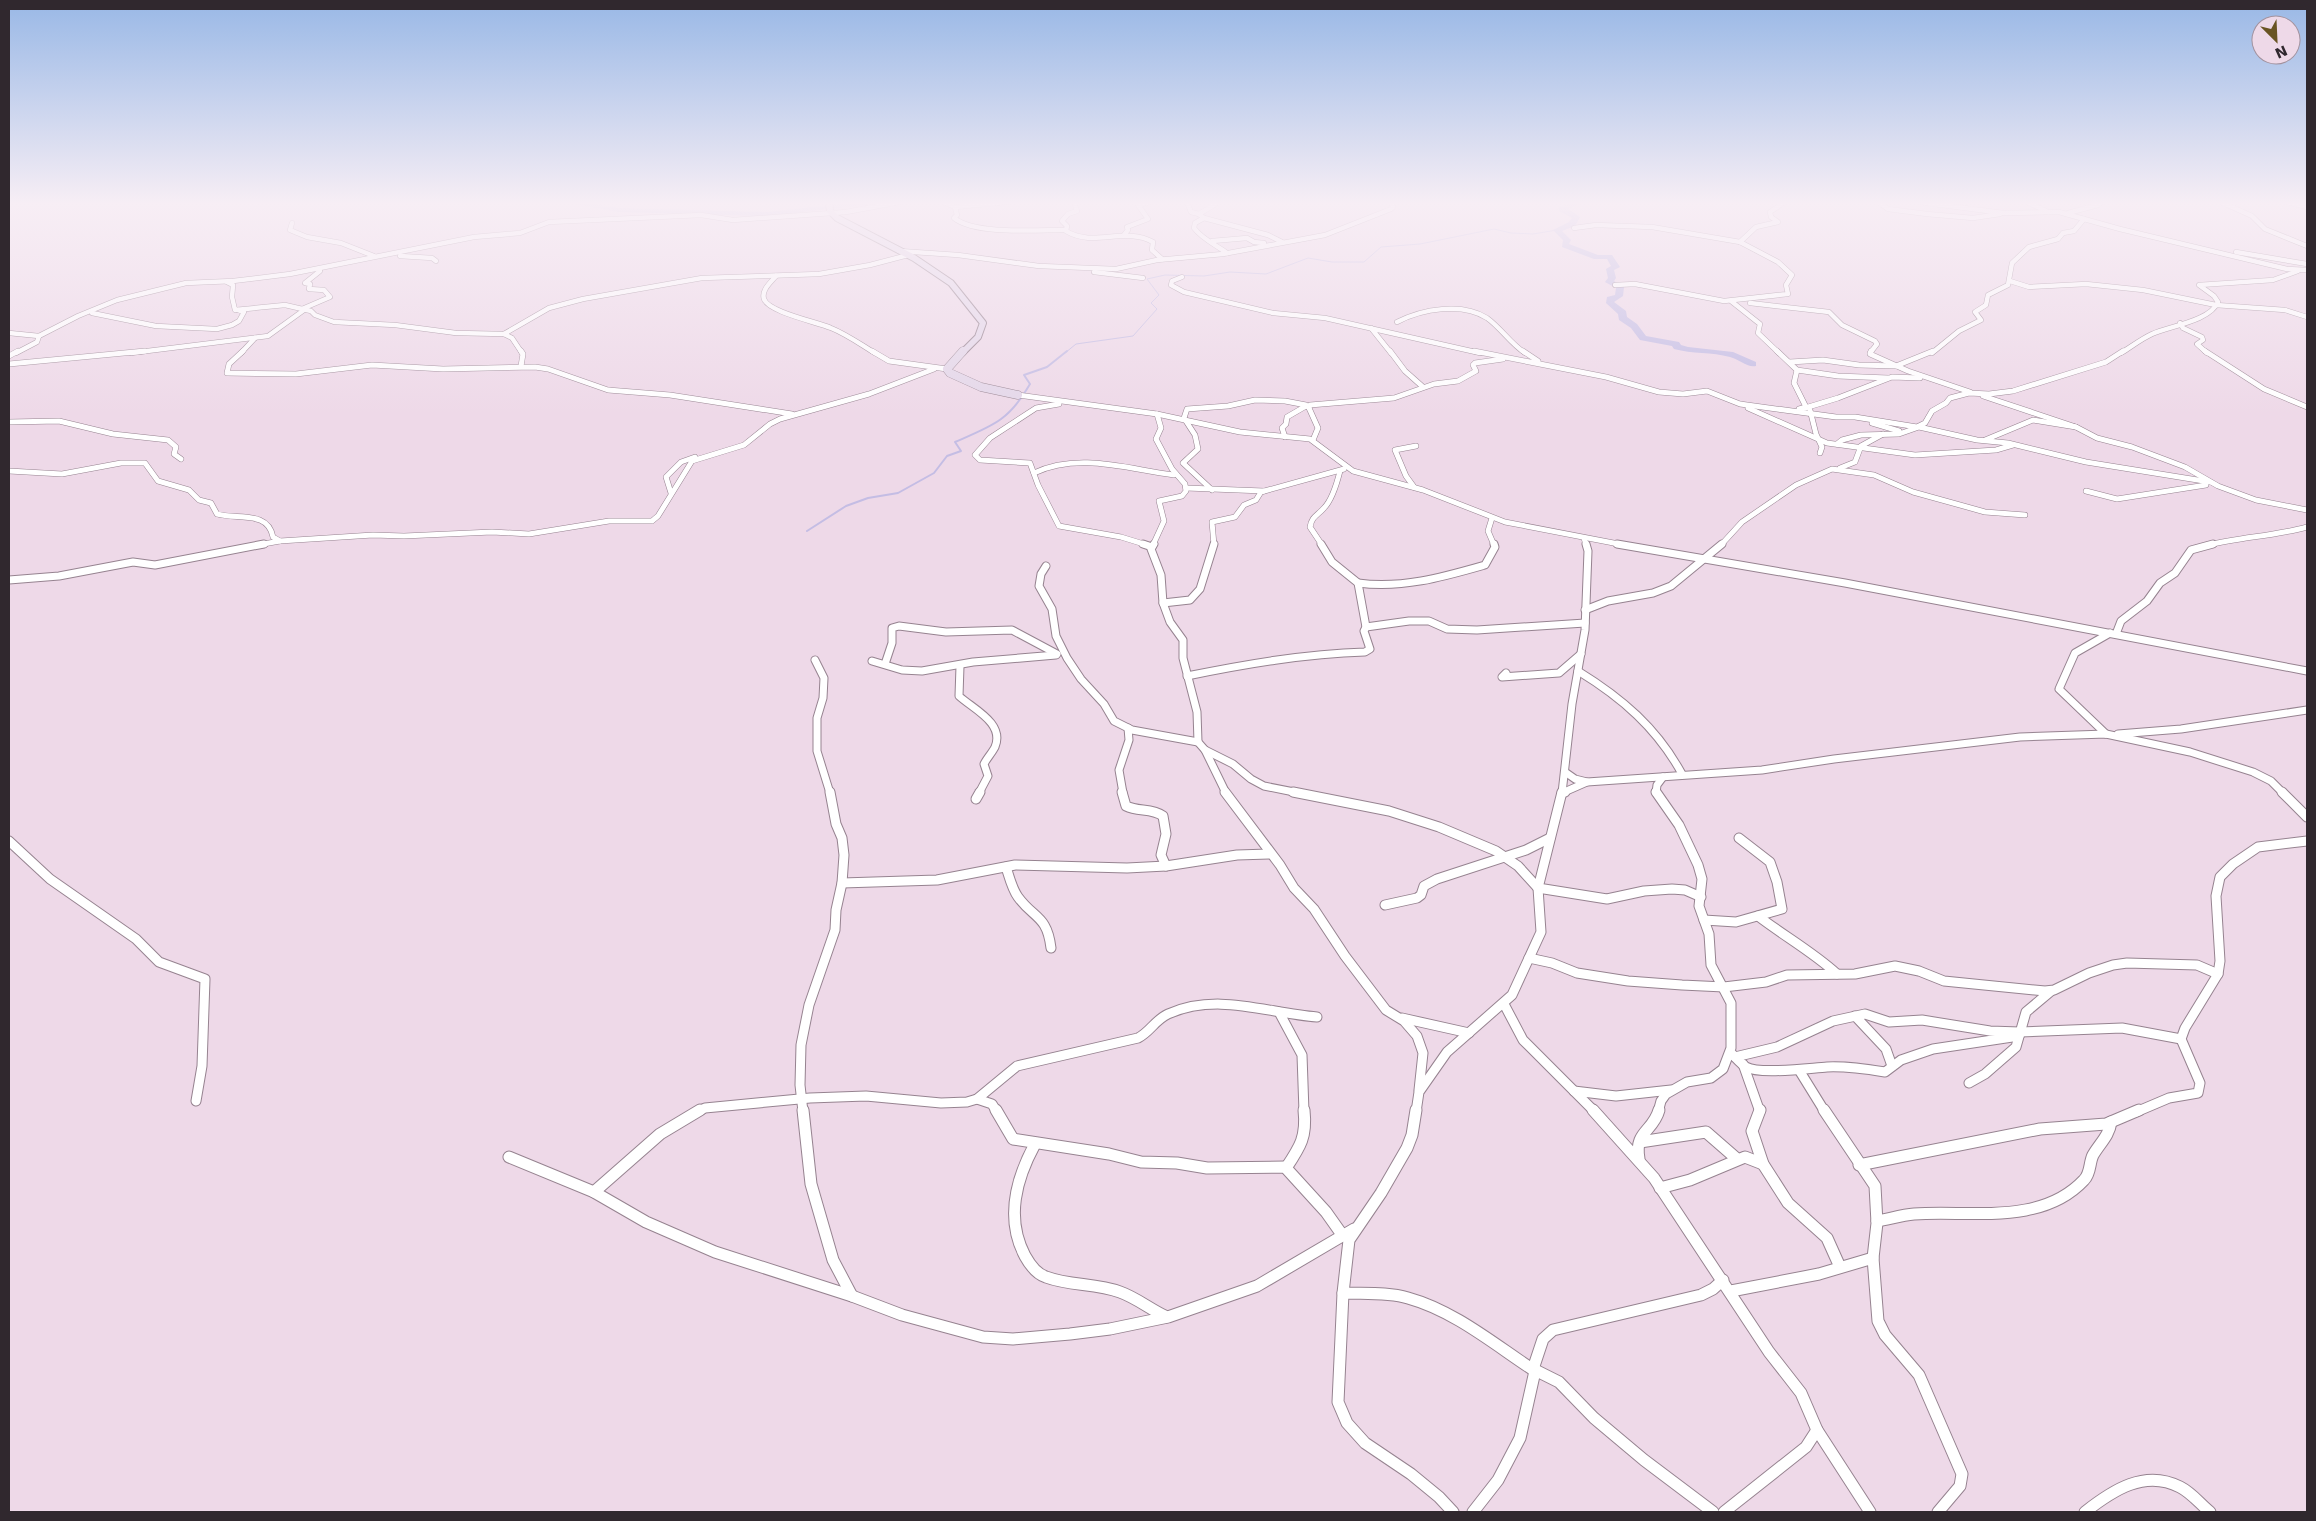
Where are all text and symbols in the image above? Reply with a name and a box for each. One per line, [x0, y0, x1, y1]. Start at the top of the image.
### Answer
north arrow [2251, 15, 2301, 65]
text: N [2273, 42, 2290, 62]

